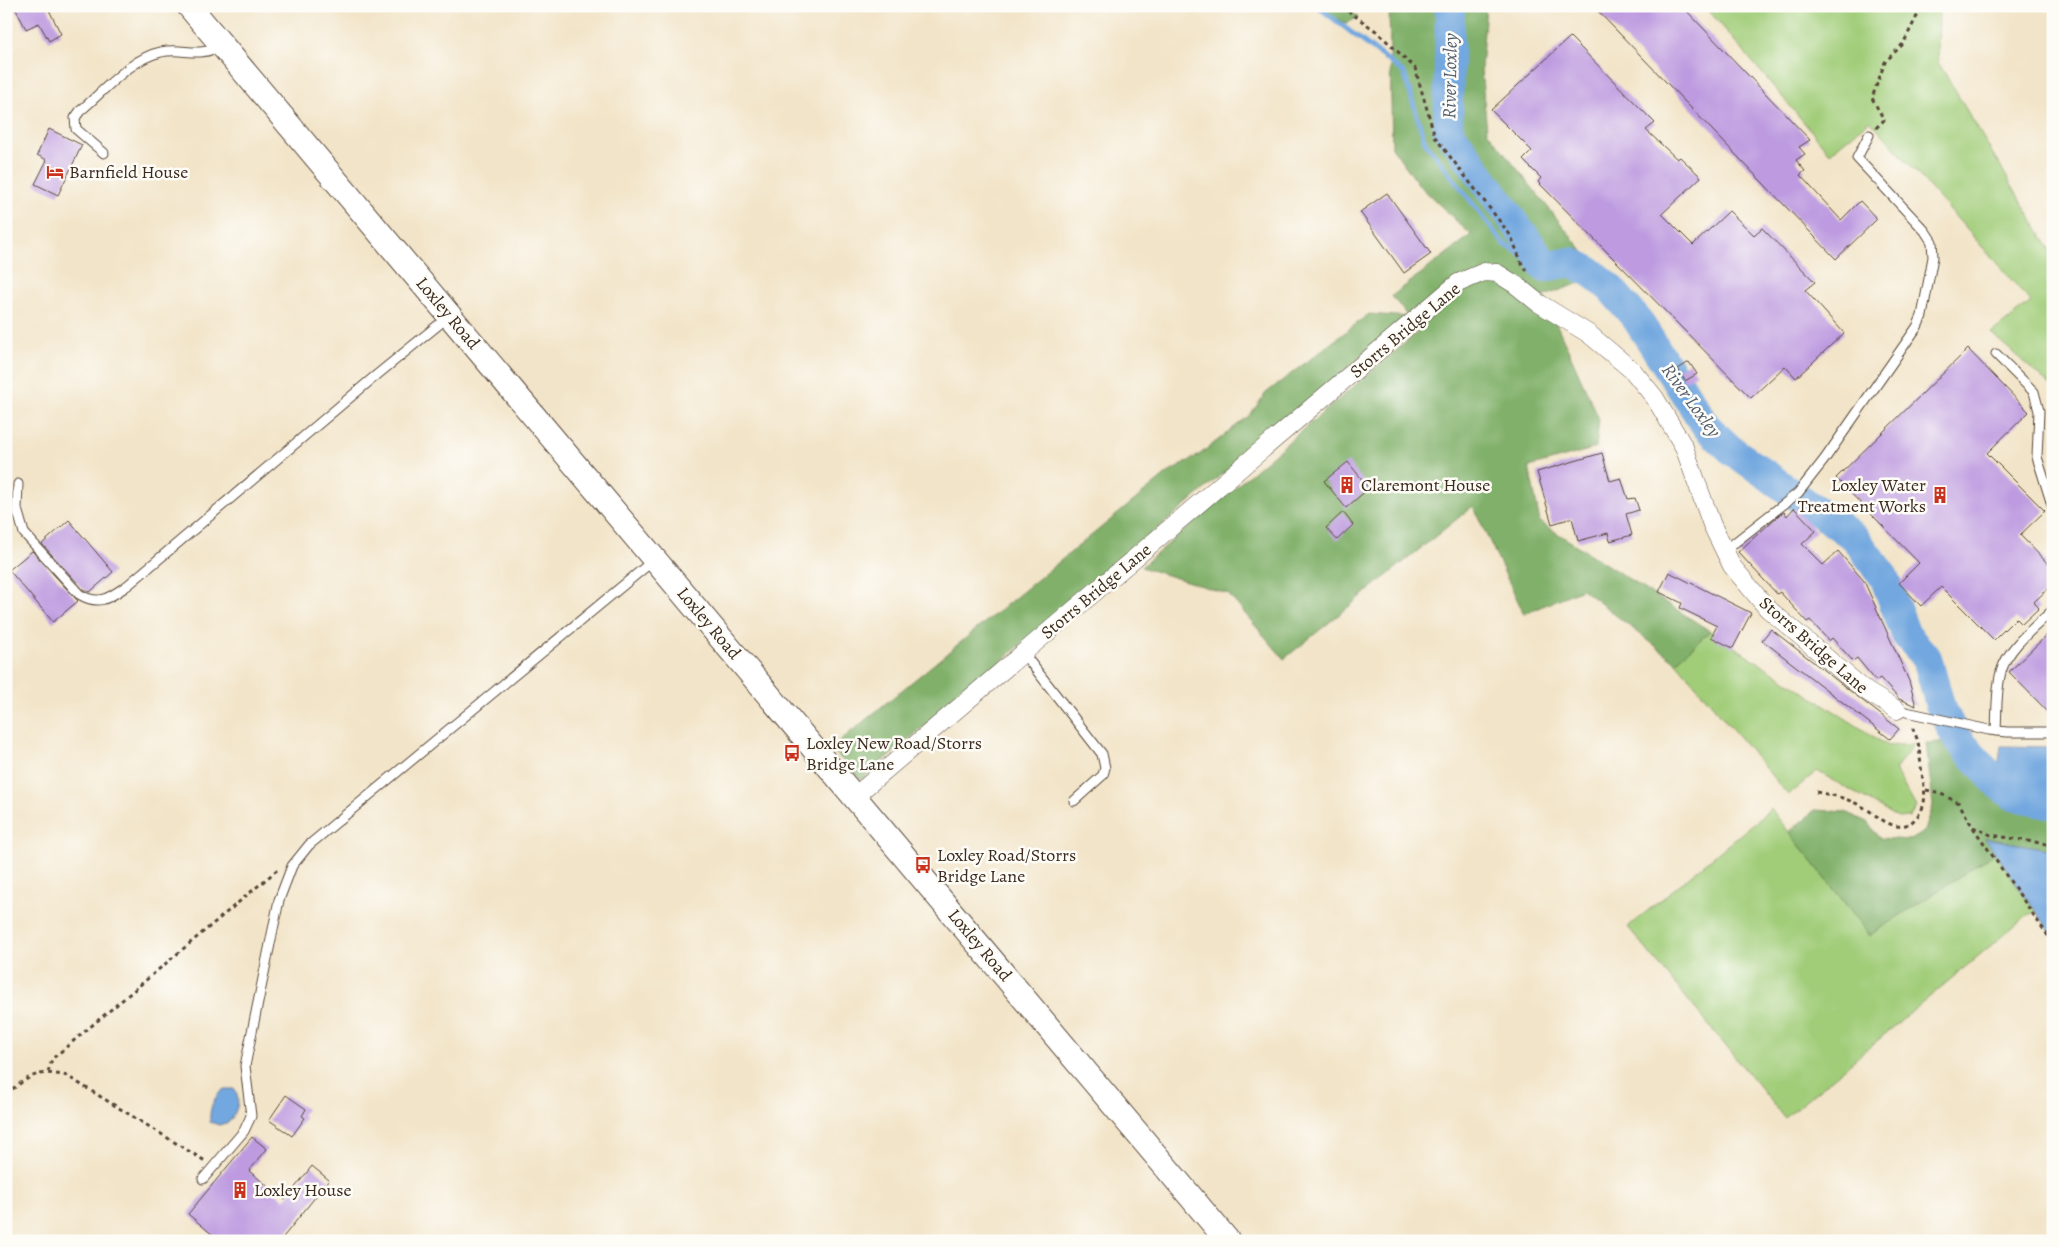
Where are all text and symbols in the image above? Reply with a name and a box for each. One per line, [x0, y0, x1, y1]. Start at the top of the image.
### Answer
water label: River Loxley [1436, 32, 1464, 119]
place label: Barnfield House [69, 160, 188, 184]
hotel icon: Barnfield House [45, 162, 65, 182]
street label: Loxley Road [411, 272, 486, 355]
street label: Storrs Bridge Lane [1345, 277, 1465, 383]
water label: River Loxley [1655, 358, 1727, 444]
place label: Claremont House [1361, 473, 1490, 497]
place label: Loxley Water Treatment Works [1798, 473, 1926, 518]
building icon: Claremont House [1337, 475, 1357, 495]
building icon: Loxley Water Treatment Works [1930, 485, 1950, 505]
street label: Storrs Bridge Lane [1036, 538, 1156, 644]
street label: Loxley Road [672, 582, 747, 665]
street label: Storrs Bridge Lane [1754, 591, 1874, 699]
place label: Loxley New Road/Storrs Bridge Lane [806, 731, 982, 776]
bus stop icon: Loxley New Road/Storrs Bridge Lane [782, 743, 802, 763]
place label: Loxley Road/Storrs Bridge Lane [937, 843, 1076, 888]
bus stop icon: Loxley Road/Storrs Bridge Lane [913, 855, 933, 875]
street label: Loxley Road [943, 904, 1018, 987]
place label: Loxley House [254, 1178, 352, 1202]
building icon: Loxley House [230, 1180, 250, 1200]

